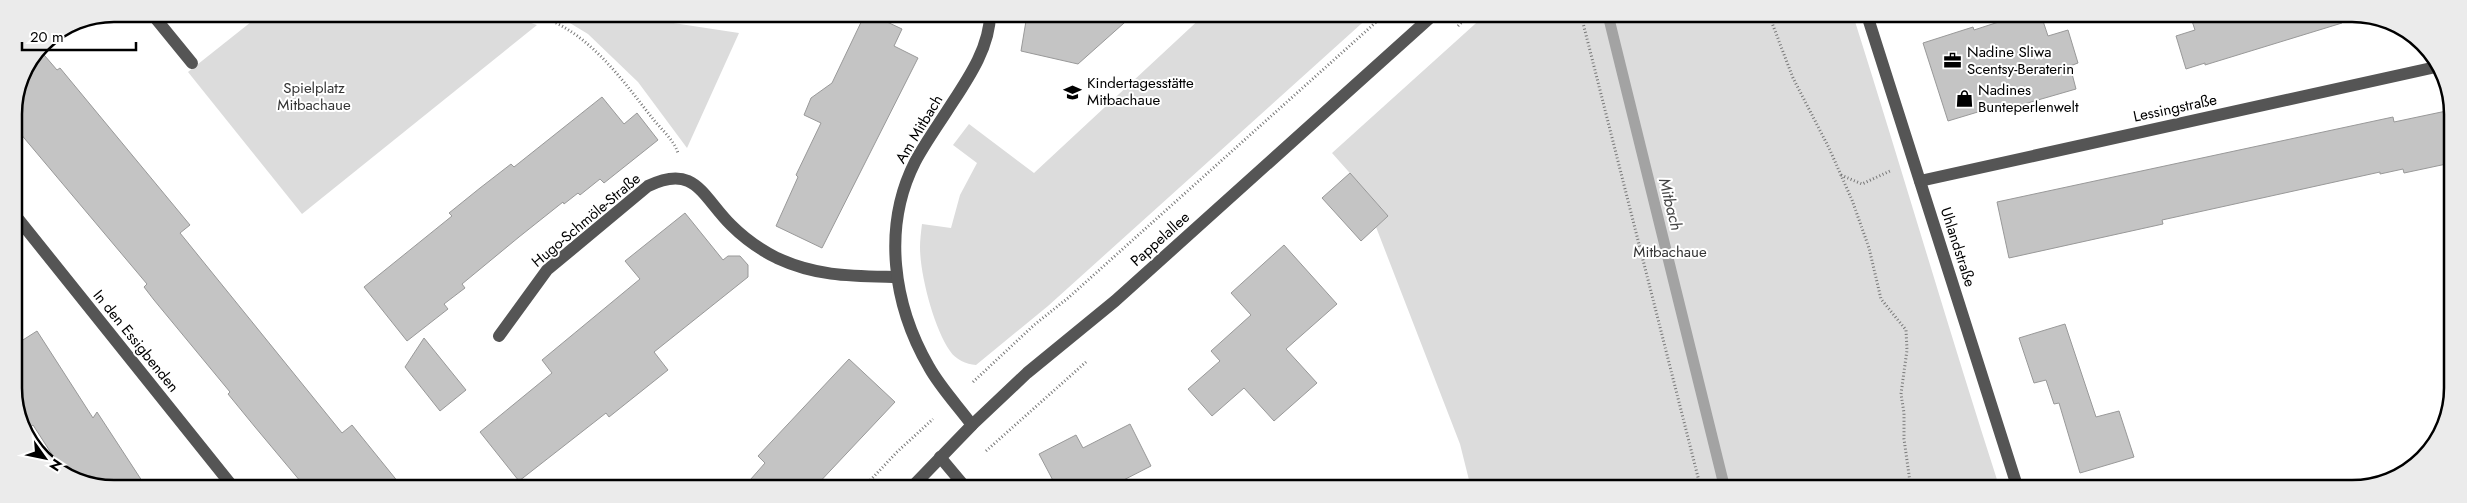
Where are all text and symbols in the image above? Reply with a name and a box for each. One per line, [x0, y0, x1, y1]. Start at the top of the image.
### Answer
scale bar [22, 20, 136, 52]
text: 20 m [30, 26, 64, 48]
place label: Nadine Sliwa Scentsy-Beraterin [1967, 41, 2074, 80]
office icon: Nadine Sliwa Scentsy-Beraterin [1943, 51, 1963, 71]
place label: Kindertagesstätte Mitbachaue [1087, 72, 1194, 111]
park label: Spielplatz Mitbachaue [277, 77, 351, 116]
place label: Nadines Bunteperlenwelt [1978, 79, 2079, 118]
school or university icon: Kindertagesstätte Mitbachaue [1063, 82, 1083, 102]
street label: Lessingstraße [2131, 88, 2219, 128]
shop icon: Nadines Bunteperlenwelt [1954, 89, 1974, 109]
street label: Am Mitbach [890, 91, 948, 167]
street label: Hugo-Schmöle-Straße [527, 168, 646, 272]
water label: Mitbach [1653, 175, 1688, 233]
street label: Uhlandstraße [1935, 204, 1981, 290]
street label: Pappelallee [1126, 206, 1195, 272]
park label: Mitbachaue [1633, 241, 1707, 263]
street label: In den Essigbenden [88, 285, 184, 397]
north arrow [20, 433, 70, 483]
text: N [44, 455, 67, 475]

